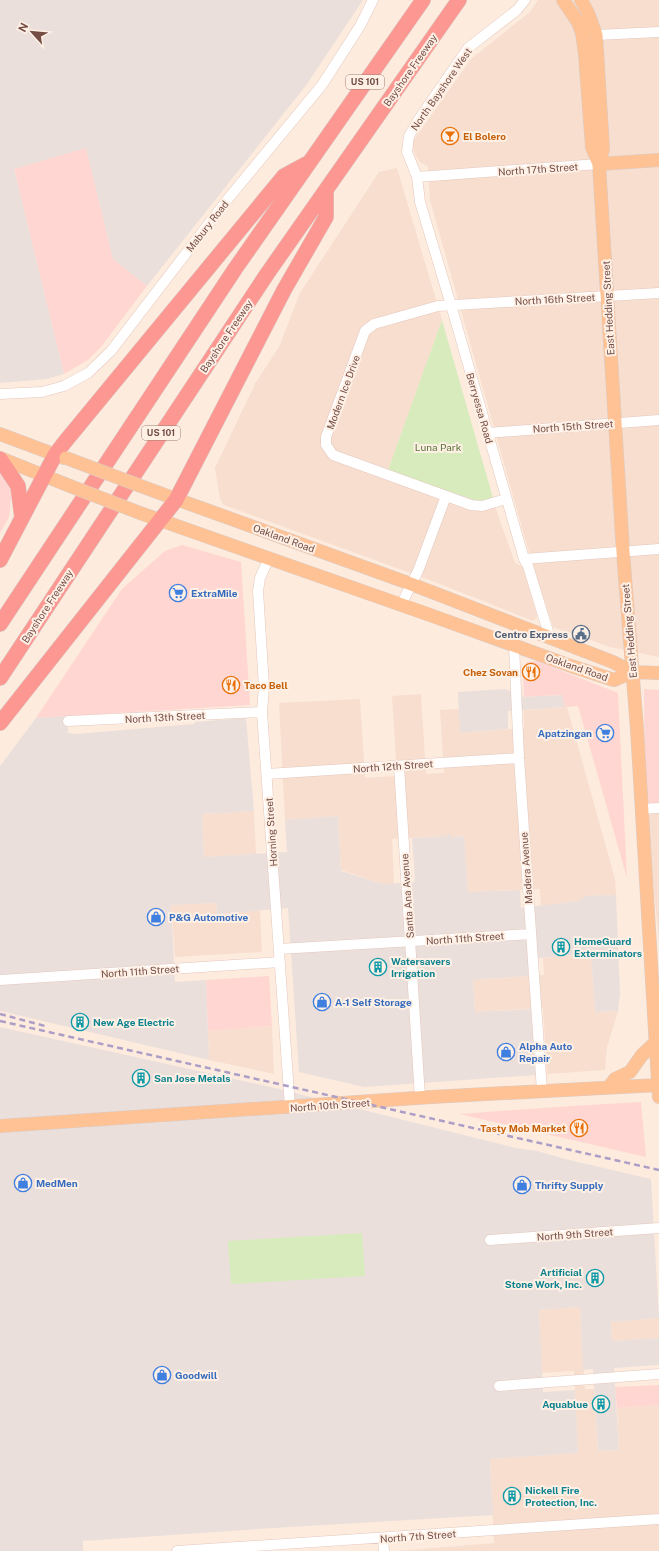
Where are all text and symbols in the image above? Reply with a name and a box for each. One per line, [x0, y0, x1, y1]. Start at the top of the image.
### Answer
north arrow [12, 12, 52, 52]
text: N [16, 21, 30, 34]
street label: Bayshore Freeway [381, 31, 440, 108]
street label: North Bayshore West [408, 45, 474, 133]
road number: US 101 [346, 75, 384, 89]
bar icon: El Bolero [440, 126, 460, 146]
place label: El Bolero [463, 130, 506, 142]
street label: North 17th Street [497, 160, 579, 178]
street label: Mabury Road [183, 198, 231, 254]
street label: East Hedding Street [600, 260, 616, 355]
street label: North 16th Street [514, 291, 596, 307]
street label: Bayshore Freeway [197, 297, 255, 375]
street label: Modern Ice Drive [324, 353, 362, 431]
street label: Berryessa Road [464, 371, 496, 445]
street label: North 15th Street [532, 417, 614, 435]
road number: US 101 [142, 426, 180, 440]
park label: Luna Park [415, 441, 462, 453]
street label: Oakland Road [252, 521, 316, 555]
street label: Bayshore Freeway [19, 567, 76, 645]
supermarket icon: ExtraMile [168, 583, 188, 603]
street label: East Hedding Street [619, 583, 639, 679]
place label: ExtraMile [191, 587, 238, 599]
public building icon: Centro Express [571, 624, 591, 644]
place label: Centro Express [494, 628, 568, 640]
street label: Oakland Road [544, 651, 610, 683]
restaurant icon: Chez Sovan [521, 662, 541, 682]
place label: Chez Sovan [463, 666, 518, 678]
restaurant icon: Taco Bell [221, 675, 241, 695]
place label: Taco Bell [244, 679, 288, 691]
street label: North 13th Street [124, 709, 206, 725]
supermarket icon: Apatzingan [595, 723, 615, 743]
place label: Apatzingan [538, 727, 592, 739]
street label: North 12th Street [353, 757, 434, 775]
street label: Horning Street [263, 797, 279, 867]
street label: Madera Avenue [517, 831, 534, 904]
street label: Santa Ana Avenue [398, 853, 416, 939]
shop icon: P&G Automotive [146, 907, 166, 927]
place label: P&G Automotive [169, 911, 248, 923]
street label: North 11th Street [425, 929, 505, 947]
place label: HomeGuard Exterminators [574, 935, 642, 959]
building icon: HomeGuard Exterminators [551, 937, 571, 957]
place label: Watersavers Irrigation [391, 955, 451, 979]
building icon: Watersavers Irrigation [368, 957, 388, 977]
street label: North 11th Street [100, 962, 180, 980]
shop icon: A-1 Self Storage [312, 992, 332, 1012]
place label: A-1 Self Storage [335, 996, 412, 1008]
building icon: New Age Electric [70, 1012, 90, 1032]
place label: New Age Electric [93, 1016, 175, 1028]
place label: Alpha Auto Repair [519, 1040, 572, 1064]
shop icon: Alpha Auto Repair [496, 1042, 516, 1062]
building icon: San Jose Metals [131, 1068, 151, 1088]
place label: San Jose Metals [154, 1072, 231, 1084]
street label: North 10th Street [289, 1096, 371, 1114]
restaurant icon: Tasty Mob Market [569, 1118, 589, 1138]
place label: Tasty Mob Market [480, 1122, 566, 1134]
shop icon: MedMen [13, 1173, 33, 1193]
shop icon: Thrifty Supply [512, 1175, 532, 1195]
place label: MedMen [36, 1177, 78, 1189]
place label: Thrifty Supply [535, 1179, 604, 1191]
street label: North 9th Street [536, 1225, 614, 1243]
place label: Artificial Stone Work, Inc. [505, 1266, 582, 1290]
building icon: Artificial Stone Work, Inc. [585, 1268, 605, 1288]
shop icon: Goodwill [152, 1365, 172, 1385]
place label: Goodwill [175, 1369, 217, 1381]
building icon: Aquablue [591, 1394, 611, 1414]
place label: Aquablue [542, 1398, 588, 1410]
place label: Nickell Fire Protection, Inc. [525, 1484, 597, 1508]
building icon: Nickell Fire Protection, Inc. [502, 1486, 522, 1506]
street label: North 7th Street [380, 1527, 457, 1545]

